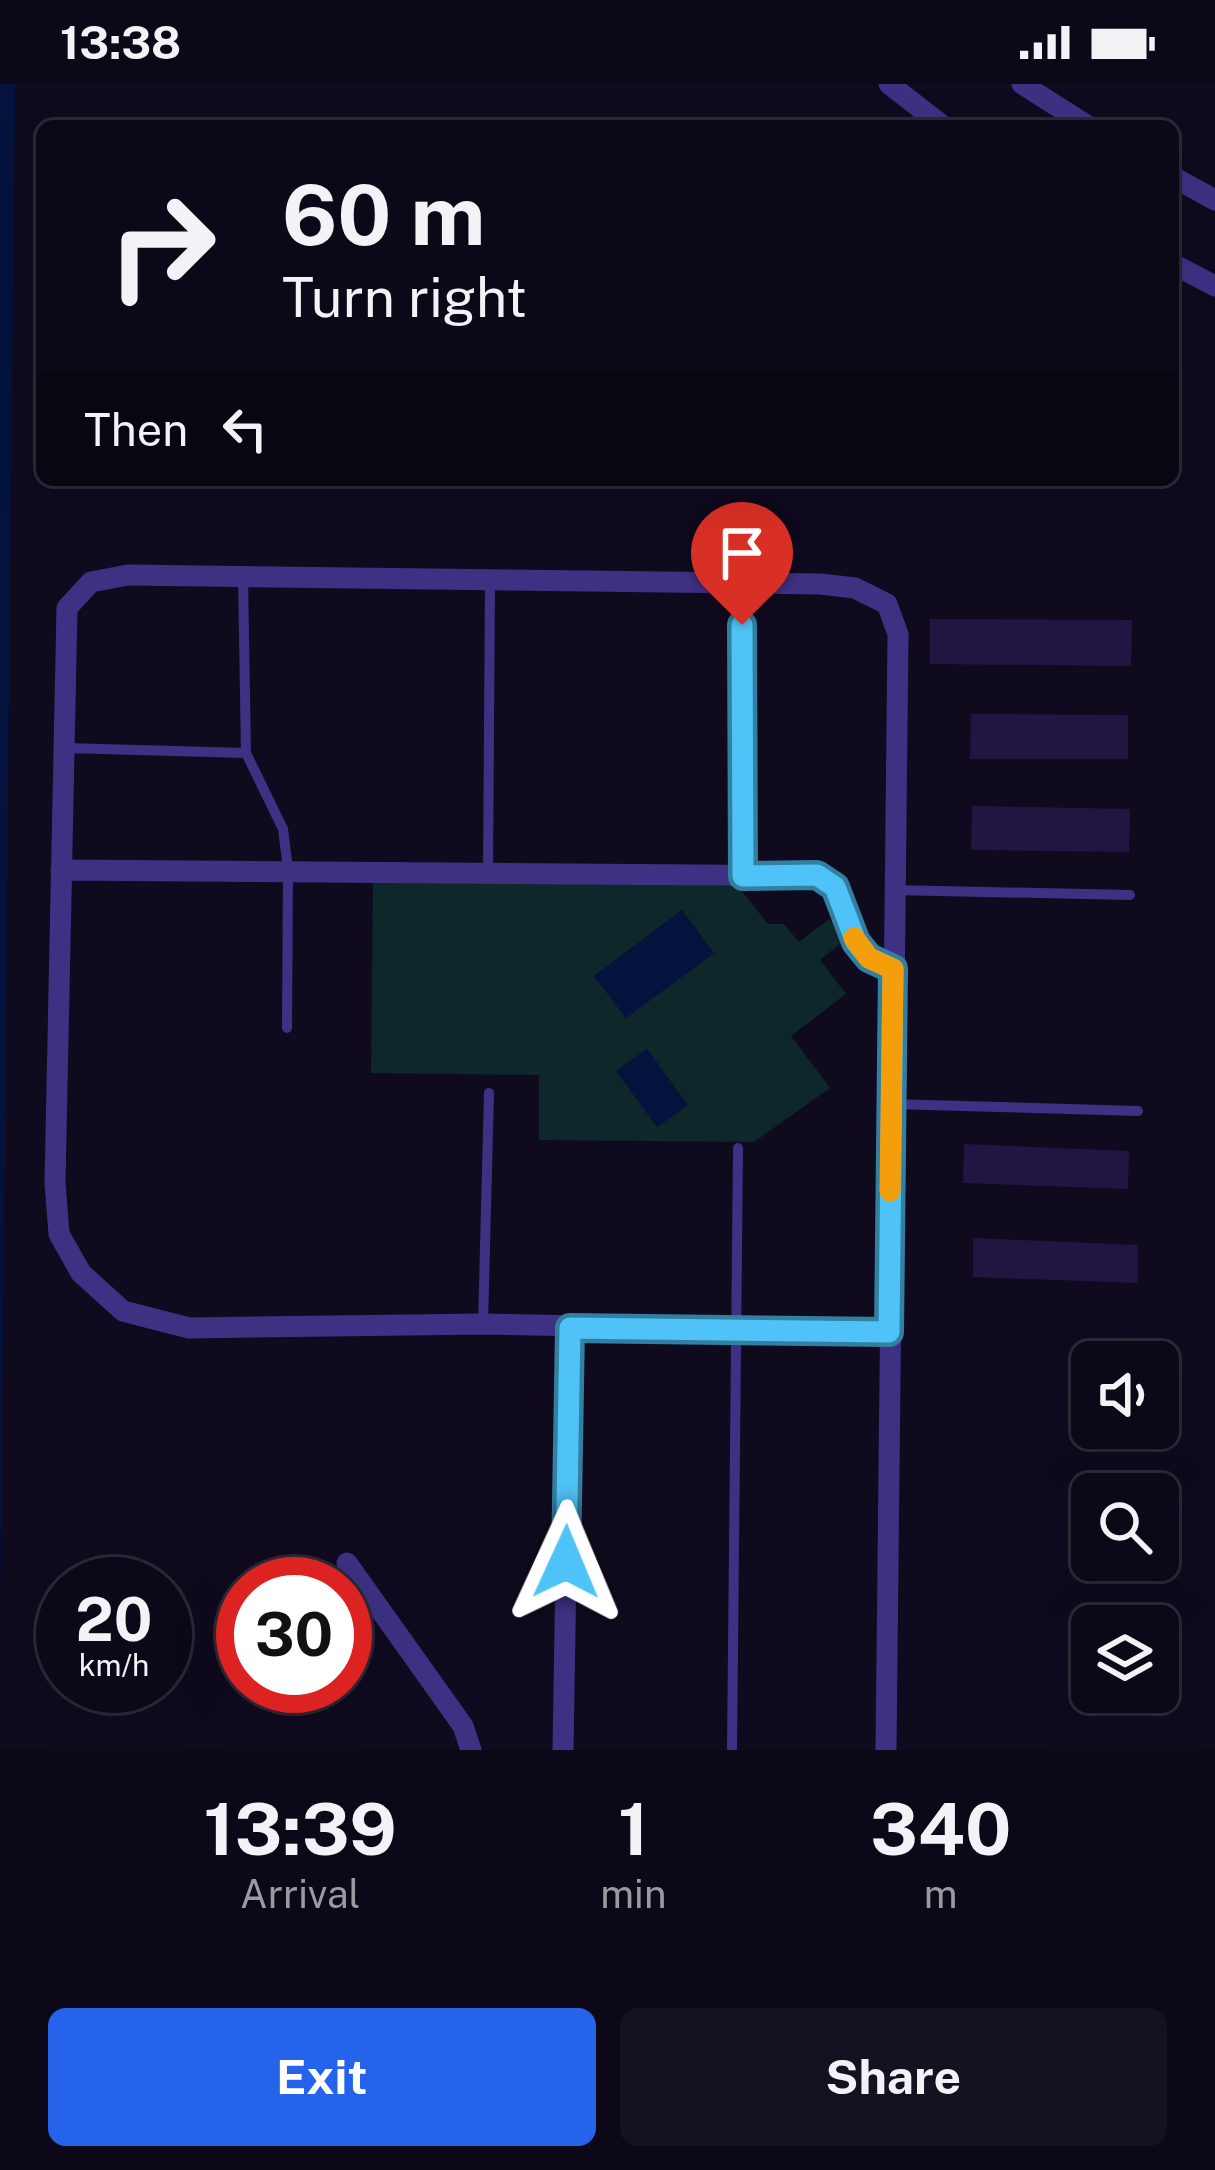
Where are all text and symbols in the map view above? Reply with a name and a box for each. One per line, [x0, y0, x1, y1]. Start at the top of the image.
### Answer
text: 13:38 [60, 16, 181, 69]
text: 60 m [282, 165, 486, 264]
icon: right [84, 168, 240, 324]
text: Turn right [282, 266, 527, 329]
icon: left [212, 396, 278, 462]
text: Then [84, 403, 188, 456]
pin [691, 502, 793, 625]
icon: arrive [709, 520, 775, 586]
map controls [1071, 1341, 1179, 1713]
button: sound [1071, 1341, 1179, 1449]
button: search [1071, 1473, 1179, 1581]
position arrow [503, 1499, 629, 1625]
speed limit sign: 30 [216, 1557, 372, 1713]
text: 20 [76, 1584, 152, 1655]
button: layers [1071, 1605, 1179, 1713]
text: km/h [79, 1647, 149, 1683]
text: 13:39 [204, 1787, 397, 1871]
text: 1 [618, 1787, 649, 1871]
text: 340 [870, 1787, 1011, 1871]
text: Arrival [240, 1871, 360, 1917]
text: min [600, 1871, 667, 1917]
text: m [924, 1871, 958, 1917]
button: Exit [48, 2008, 596, 2146]
button: Share [620, 2008, 1167, 2146]

